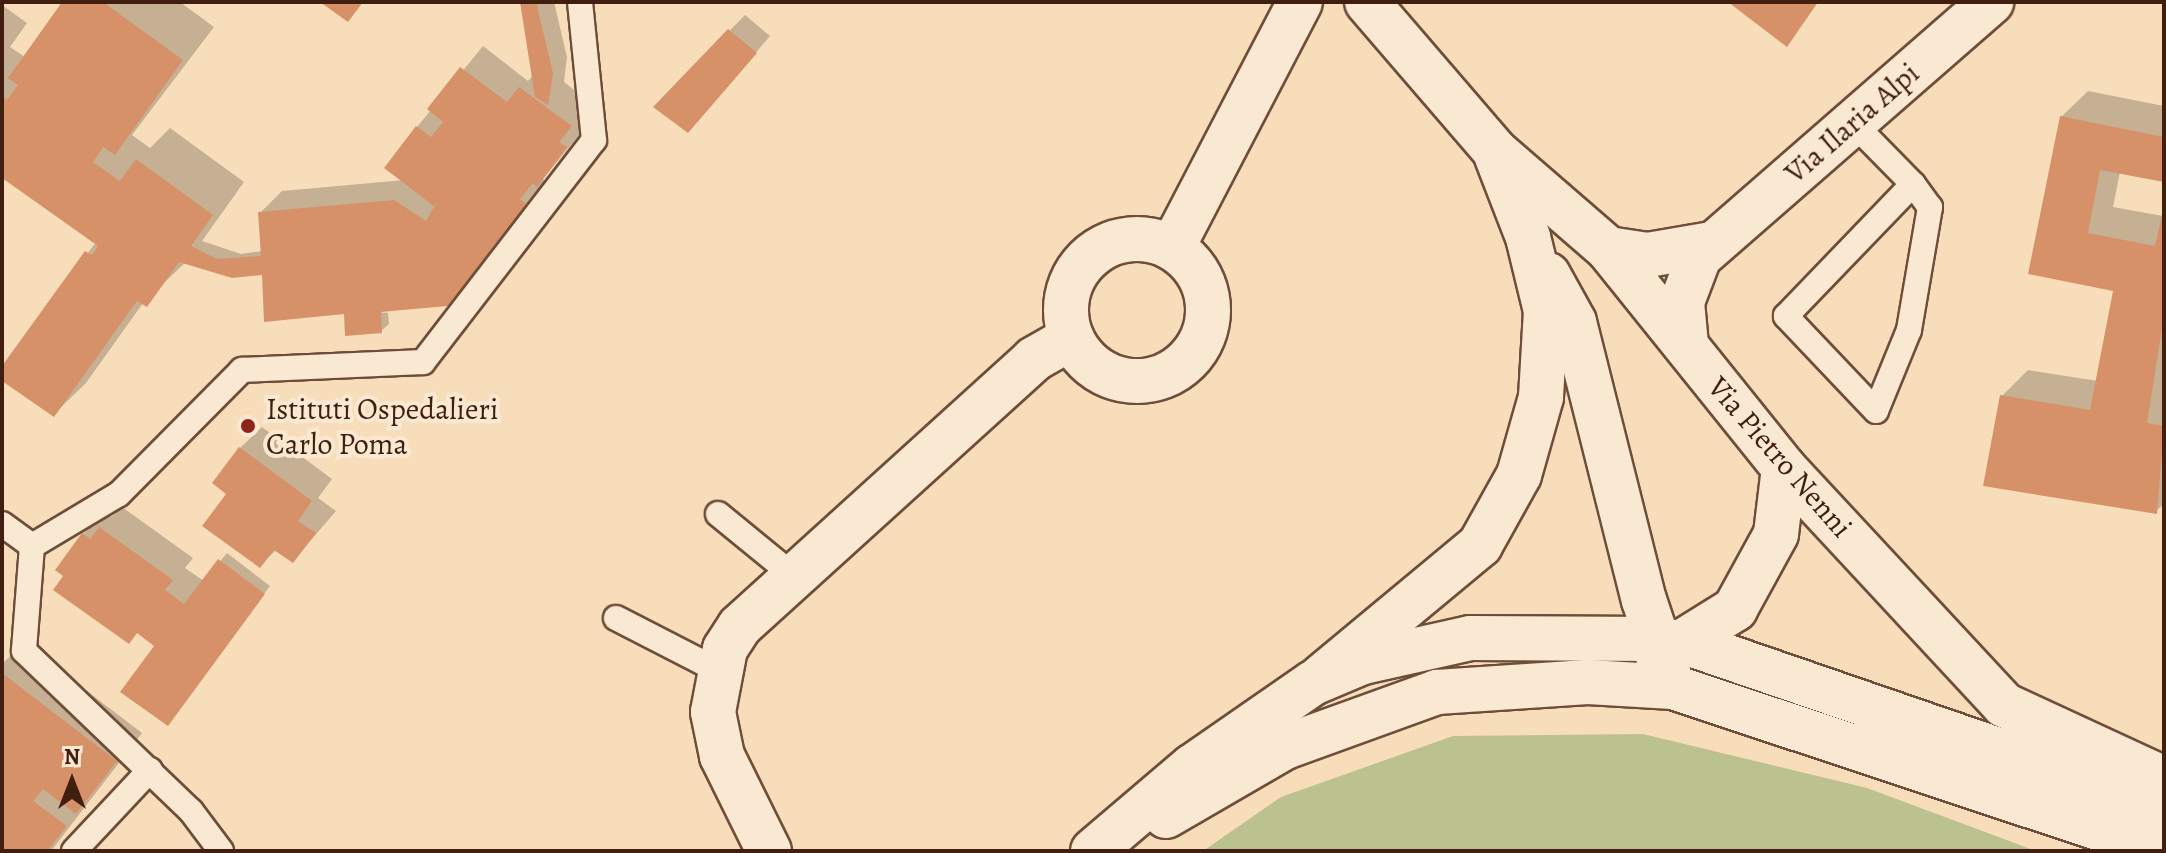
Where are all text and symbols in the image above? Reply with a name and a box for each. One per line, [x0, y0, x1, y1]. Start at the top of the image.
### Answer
street label: Via Ilaria Alpi [1778, 55, 1926, 191]
street label: Via Pietro Nenni [1700, 369, 1860, 545]
place label: Istituti Ospedalieri Carlo Poma [266, 391, 498, 462]
marker: Istituti Ospedalieri Carlo Poma [237, 415, 259, 437]
north arrow [32, 741, 112, 821]
text: N [64, 742, 80, 772]

